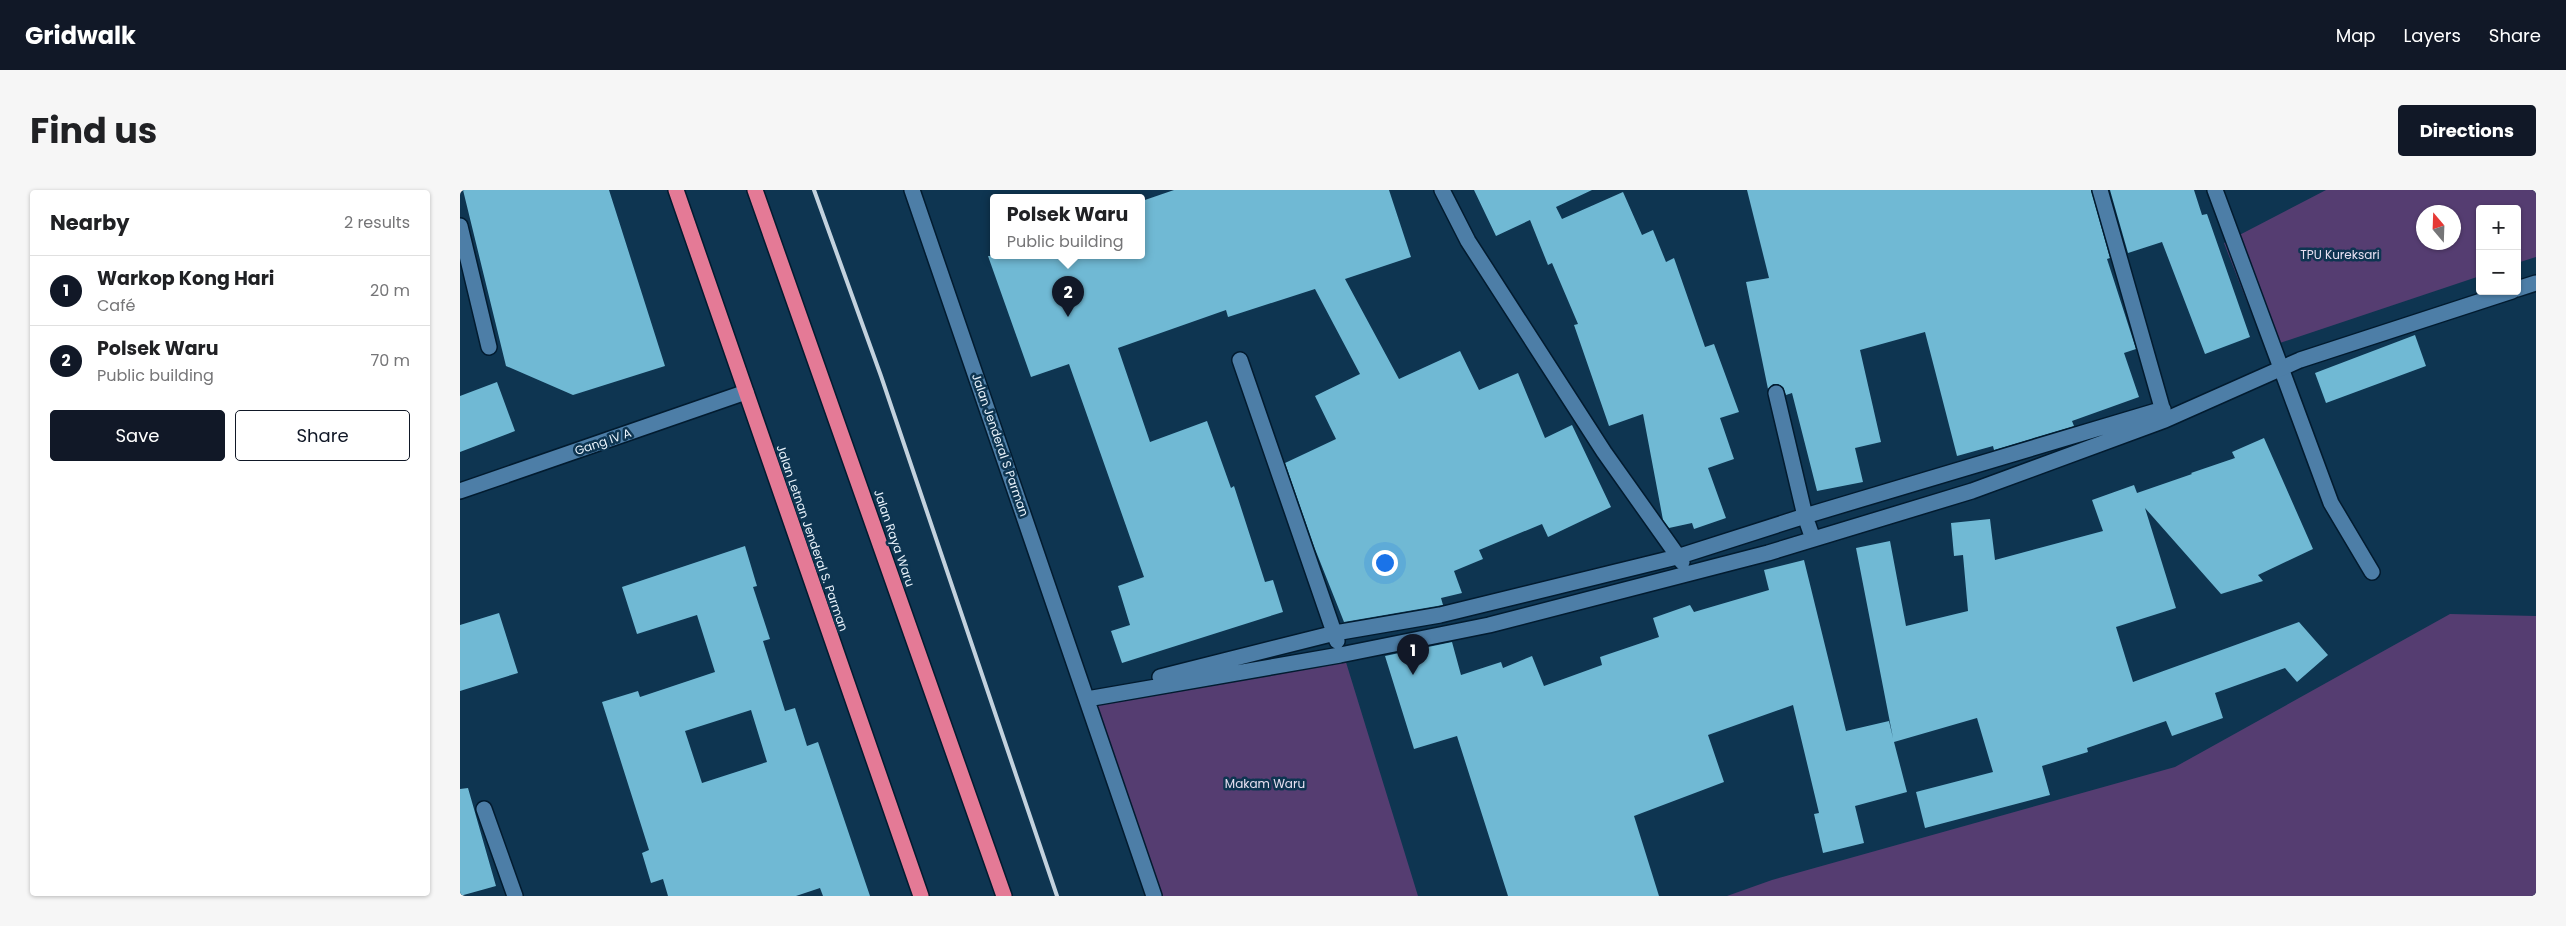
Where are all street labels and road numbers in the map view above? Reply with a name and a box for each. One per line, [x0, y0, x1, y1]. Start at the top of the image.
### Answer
street label: Jalan Jenderal S Parman [968, 371, 1033, 519]
street label: Gang IV A [572, 424, 633, 459]
street label: Jalan Letnan Jenderal S. Parman [772, 442, 852, 633]
street label: Jalan Raya Waru [870, 487, 919, 589]

